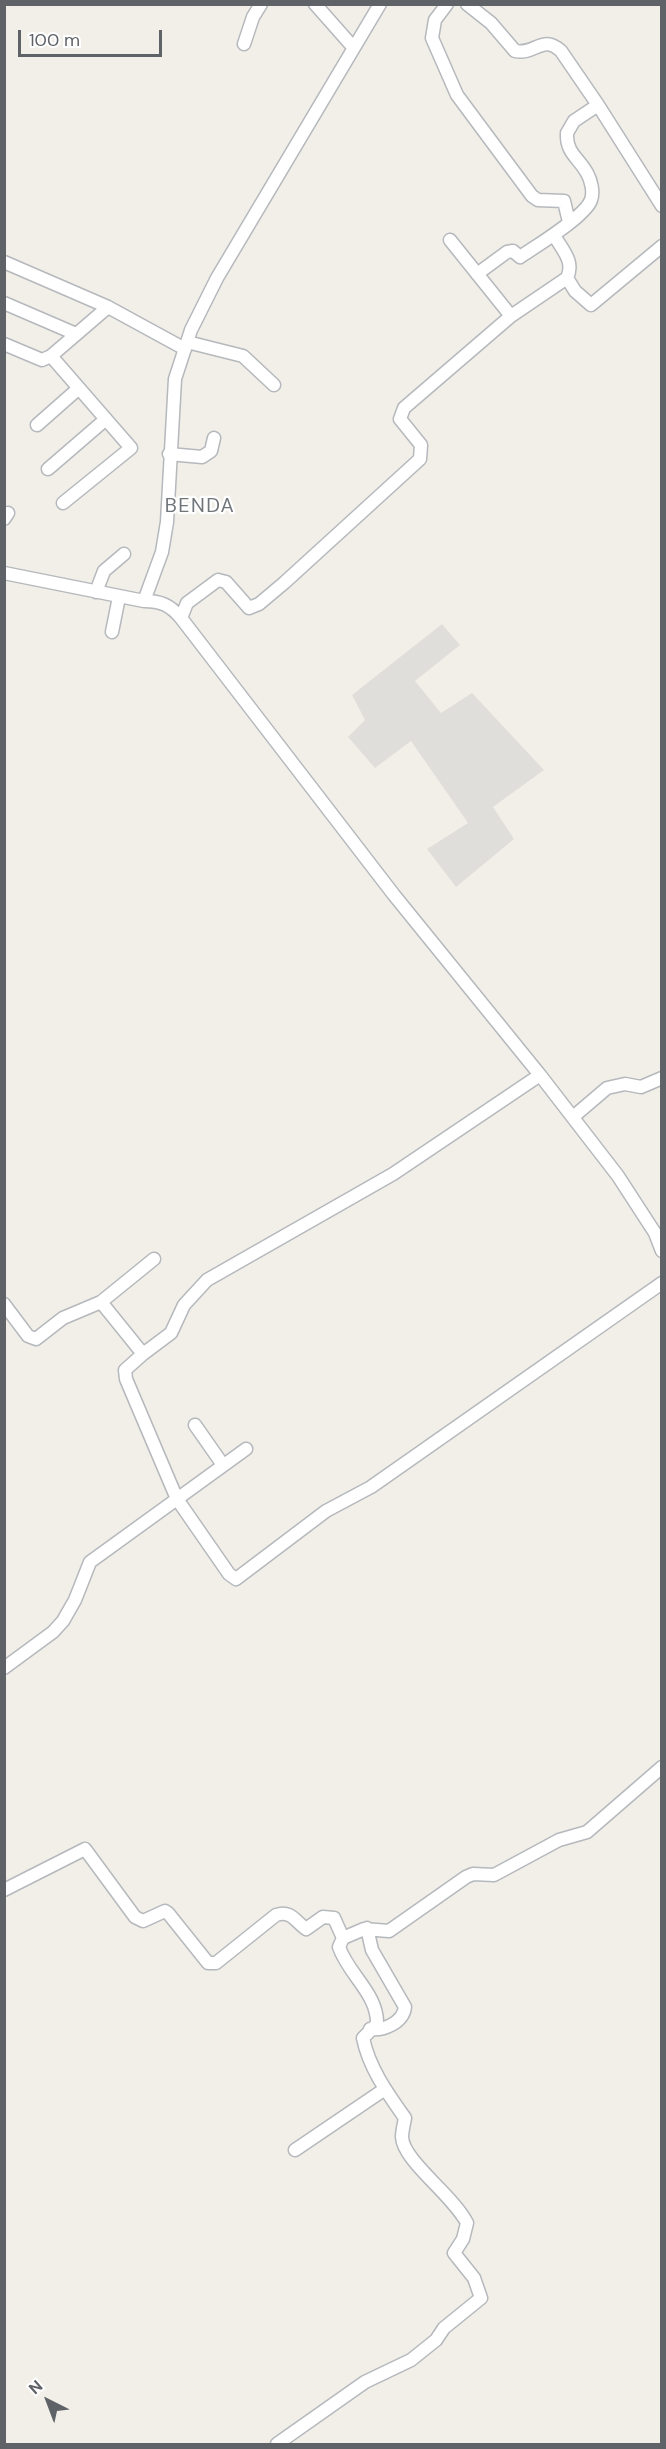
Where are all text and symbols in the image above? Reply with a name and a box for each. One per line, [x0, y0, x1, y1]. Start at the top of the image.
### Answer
scale bar [21, 18, 165, 56]
text: 100 m [29, 28, 80, 52]
district label: BENDA [165, 495, 235, 519]
north arrow [18, 2371, 78, 2431]
text: N [24, 2376, 47, 2399]

